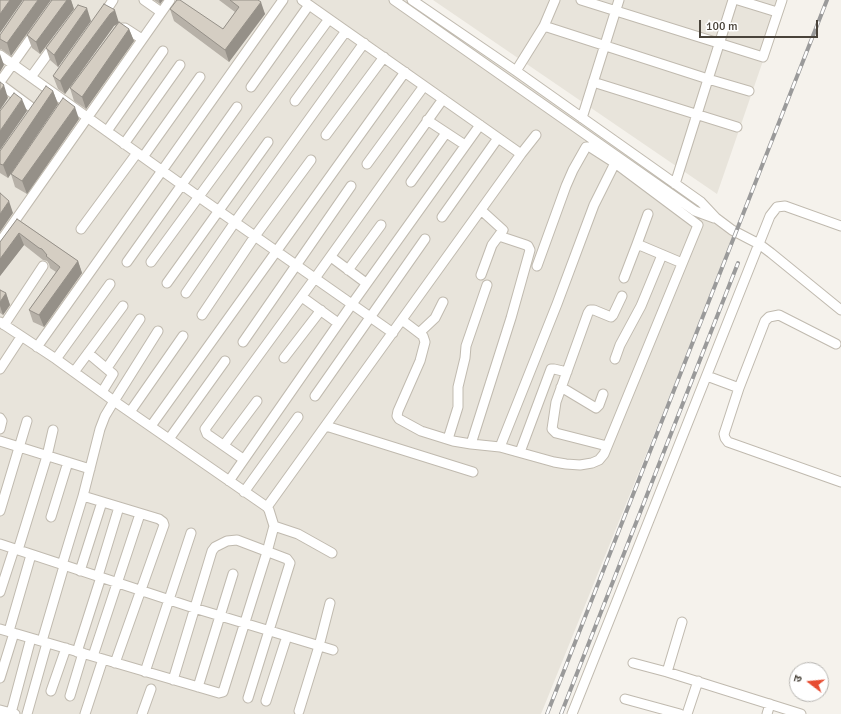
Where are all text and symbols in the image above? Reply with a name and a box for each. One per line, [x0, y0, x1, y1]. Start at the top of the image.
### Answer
scale bar [701, 12, 820, 38]
text: 100 m [706, 19, 738, 34]
north arrow [789, 662, 829, 702]
text: उ [791, 674, 805, 684]

